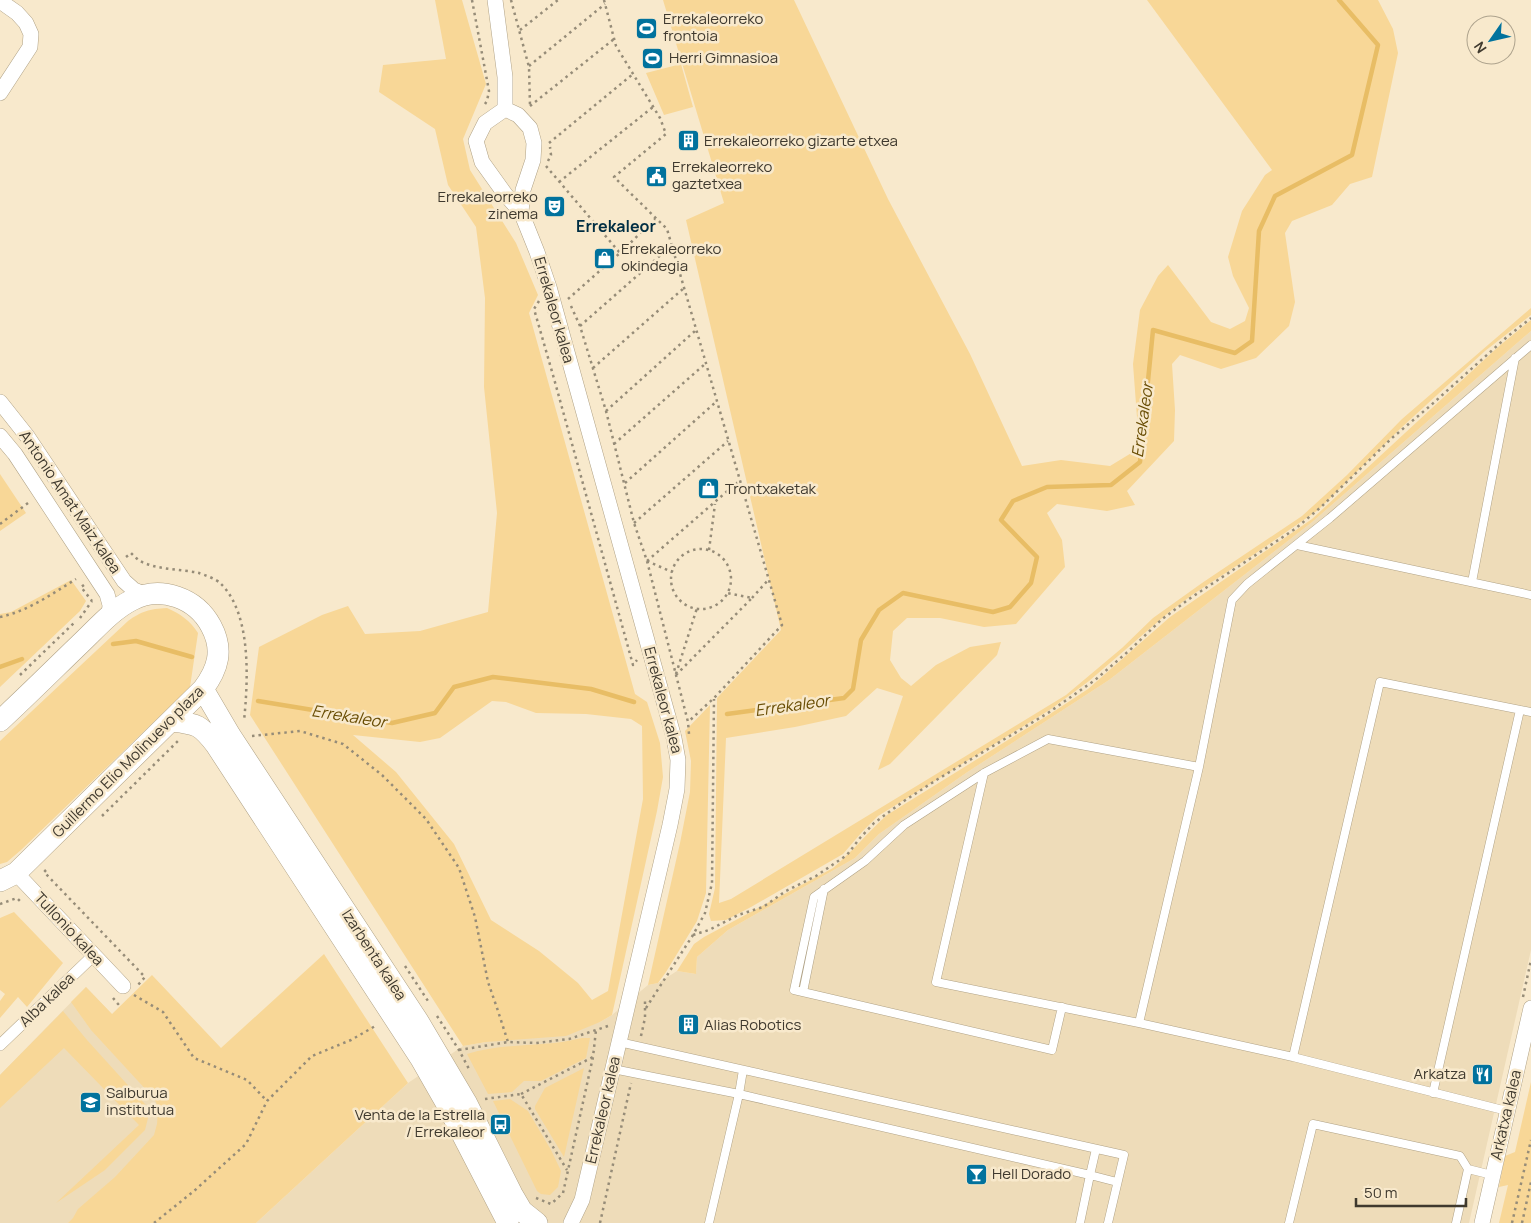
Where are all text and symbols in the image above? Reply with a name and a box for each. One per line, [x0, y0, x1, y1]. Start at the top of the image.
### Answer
place label: Errekaleorreko frontoia [663, 8, 764, 46]
north arrow [1466, 15, 1516, 65]
sports icon: Errekaleorreko frontoia [635, 16, 659, 40]
text: N [1469, 38, 1490, 57]
sports icon: Herri Gimnasioa [641, 46, 665, 70]
place label: Herri Gimnasioa [669, 47, 778, 68]
building icon: Errekaleorreko gizarte etxea [676, 129, 700, 153]
place label: Errekaleorreko gizarte etxea [704, 130, 898, 151]
place label: Errekaleorreko gaztetxea [672, 156, 773, 194]
public building icon: Errekaleorreko gaztetxea [644, 164, 668, 188]
place label: Errekaleorreko zinema [438, 186, 538, 224]
theatre icon: Errekaleorreko zinema [542, 194, 566, 218]
district label: Errekaleor [576, 215, 656, 237]
place label: Errekaleorreko okindegia [621, 238, 722, 276]
shop icon: Errekaleorreko okindegia [593, 246, 617, 270]
street label: Errekaleor kalea [529, 254, 580, 365]
water label: Errekaleor [1126, 379, 1158, 459]
street label: Antonio Amat Maiz kalea [15, 426, 126, 577]
shop icon: Trontxaketak [697, 477, 721, 501]
place label: Trontxaketak [725, 478, 817, 499]
street label: Errekaleor kalea [639, 644, 688, 755]
street label: Guillermo Elio Molinuevo plaza [47, 681, 208, 842]
water label: Errekaleor [753, 689, 833, 721]
water label: Errekaleor [310, 699, 390, 733]
street label: Tullonio kalea [30, 887, 109, 970]
street label: Izarbenta kalea [337, 905, 412, 1004]
street label: Alba kalea [14, 968, 79, 1031]
building icon: Alias Robotics [676, 1013, 700, 1037]
place label: Alias Robotics [704, 1014, 802, 1035]
street label: Errekaleor kalea [580, 1054, 625, 1166]
restaurant icon: Arkatza [1470, 1062, 1494, 1086]
place label: Arkatza [1413, 1063, 1466, 1084]
street label: Arkatxa kalea [1485, 1068, 1526, 1162]
place label: Salburua institutua [106, 1082, 174, 1120]
school or university icon: Salburua institutua [78, 1090, 102, 1114]
place label: Venta de la Estrella / Errekaleor [355, 1104, 486, 1142]
bus stop icon: Venta de la Estrella / Errekaleor [489, 1112, 513, 1136]
bar icon: Hell Dorado [964, 1162, 988, 1186]
place label: Hell Dorado [992, 1163, 1071, 1184]
scale bar [1356, 1176, 1466, 1208]
text: 50 m [1364, 1182, 1398, 1203]

